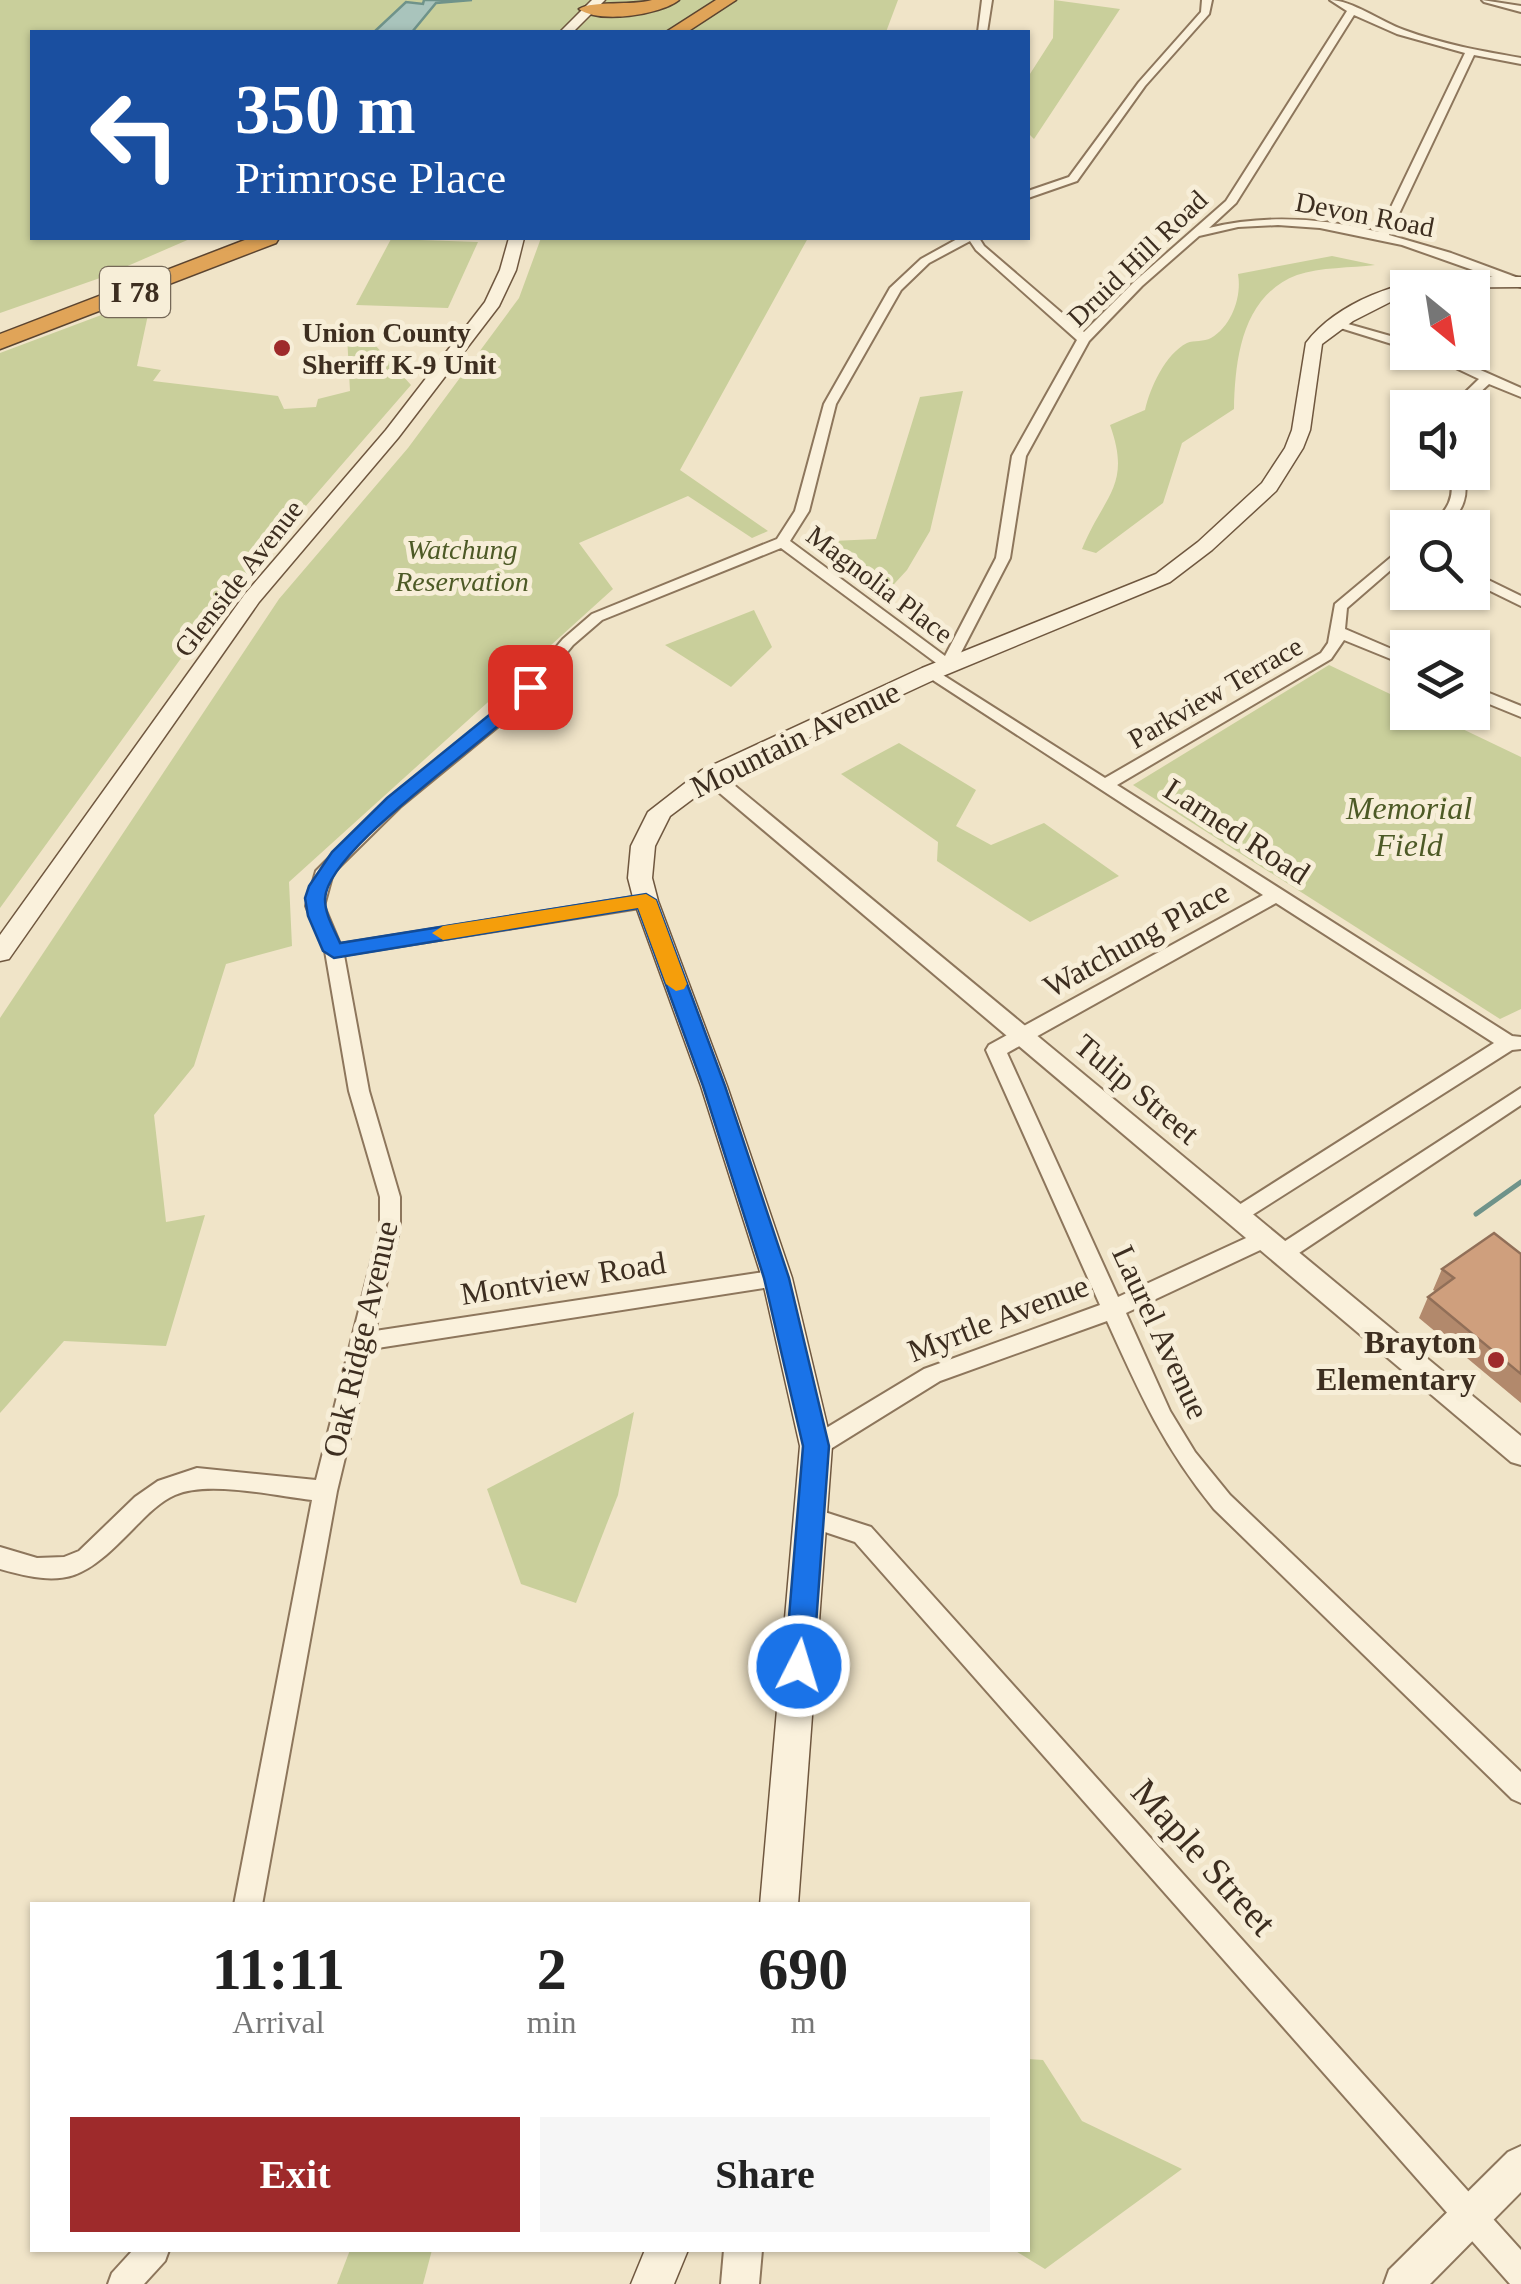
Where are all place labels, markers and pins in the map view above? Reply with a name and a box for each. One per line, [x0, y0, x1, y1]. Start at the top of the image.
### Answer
place label: Union County Sheriff K-9 Unit [302, 317, 497, 380]
marker: Union County Sheriff K-9 Unit [271, 337, 293, 359]
pin [488, 645, 573, 730]
place label: Brayton Elementary [1316, 1324, 1476, 1397]
marker: Brayton Elementary [1485, 1349, 1507, 1371]

